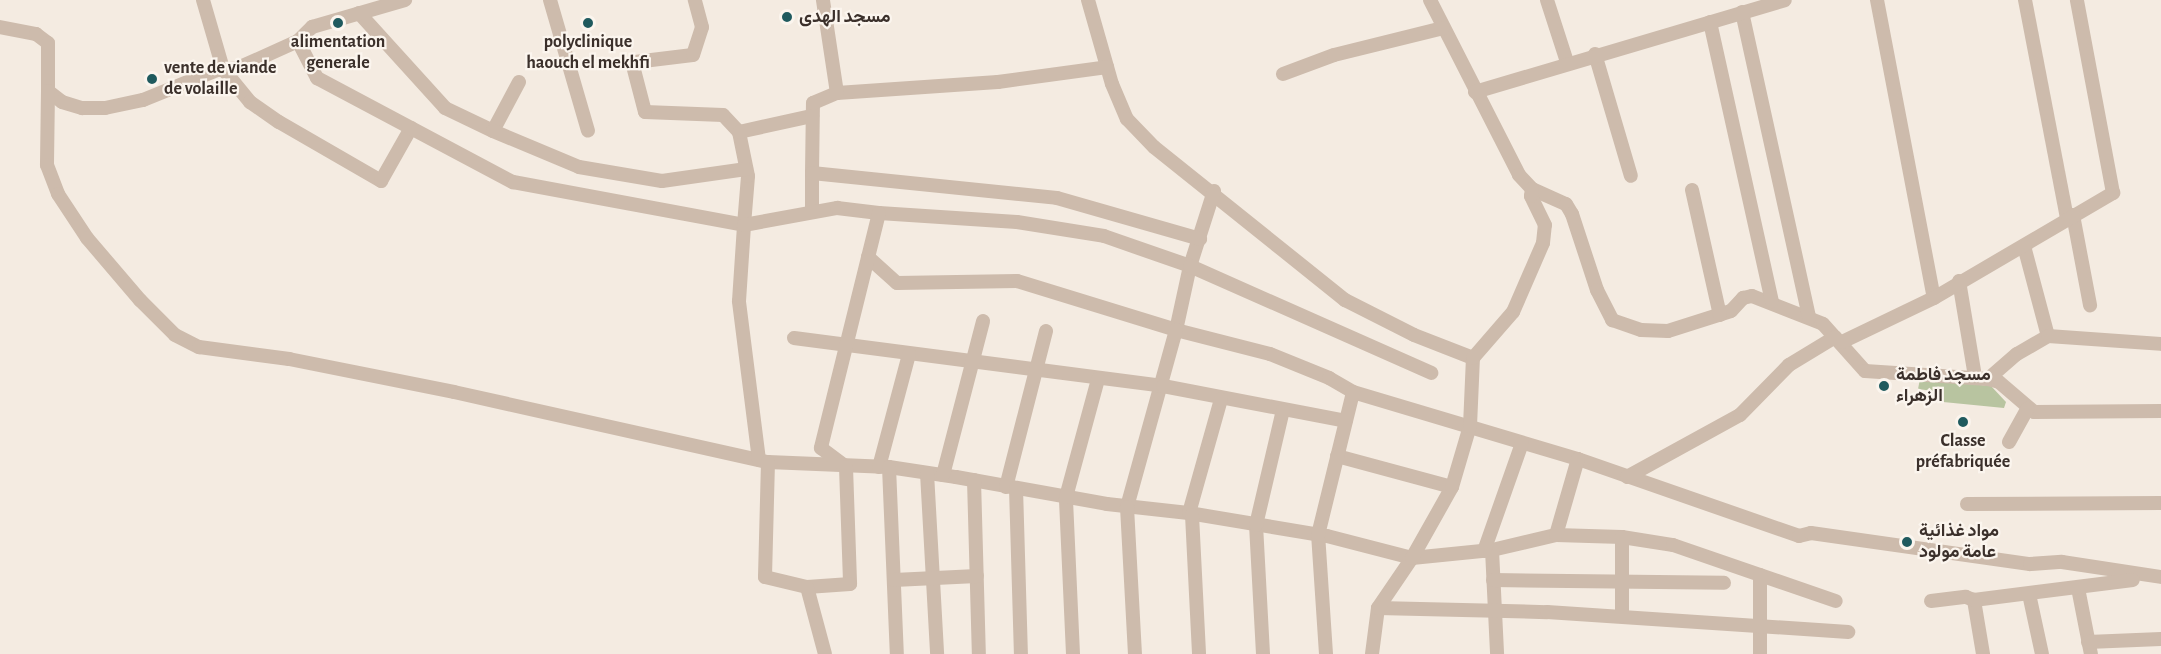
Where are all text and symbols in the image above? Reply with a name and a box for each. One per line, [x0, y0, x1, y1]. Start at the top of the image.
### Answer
place label: مسجد الهدى [799, 6, 891, 28]
marker: مسجد الهدى [780, 10, 794, 24]
marker: alimentation generale [331, 16, 345, 30]
marker: polyclinique haouch el mekhfi [581, 16, 595, 30]
place label: alimentation generale [291, 32, 385, 74]
place label: polyclinique haouch el mekhfi [526, 32, 650, 74]
place label: vente de viande de volaille [164, 58, 276, 100]
marker: vente de viande de volaille [145, 72, 159, 86]
place label: مسجد فاطمة الزهراء [1896, 365, 1991, 407]
marker: مسجد فاطمة الزهراء [1877, 379, 1891, 393]
marker: Classe préfabriquée [1956, 415, 1970, 429]
place label: Classe préfabriquée [1916, 431, 2010, 474]
place label: مواد غذائية عامة مولود [1919, 521, 1999, 564]
marker: مواد غذائية عامة مولود [1900, 535, 1914, 549]

